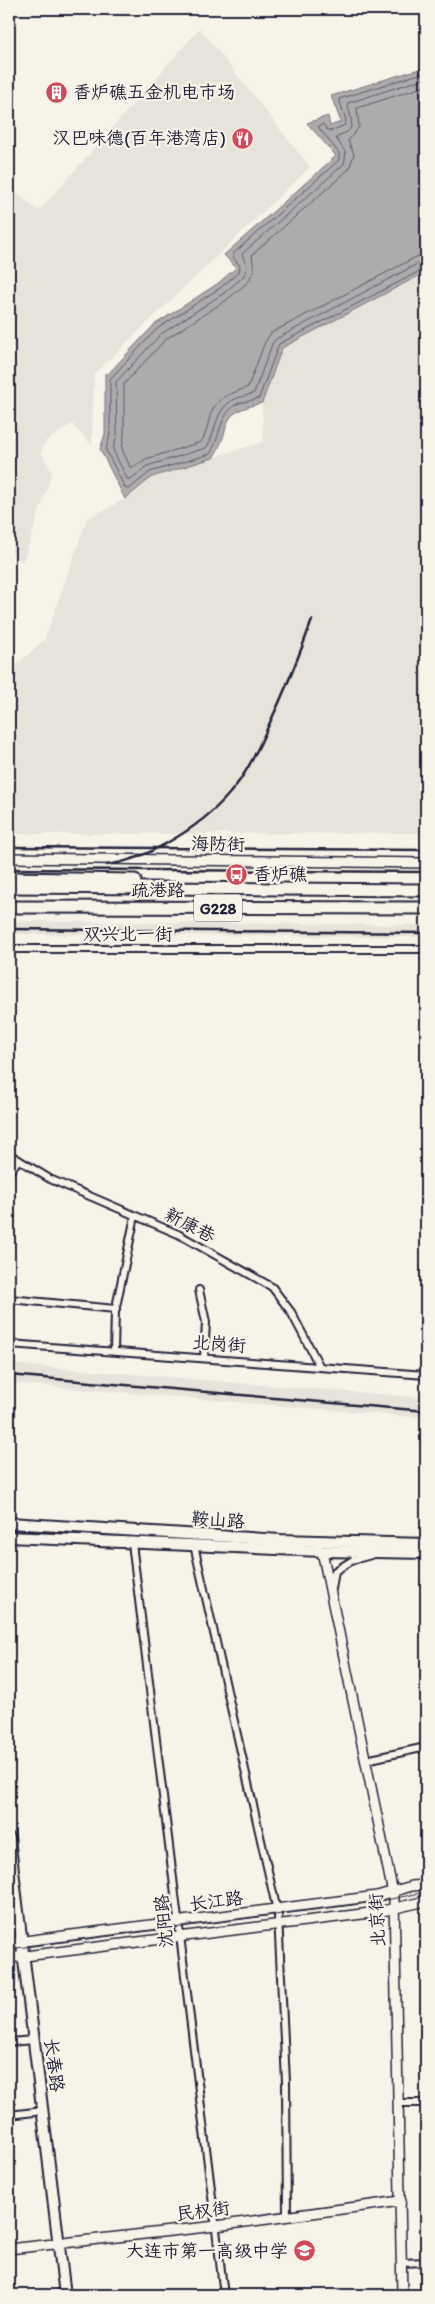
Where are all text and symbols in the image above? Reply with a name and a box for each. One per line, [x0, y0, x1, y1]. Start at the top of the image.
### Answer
building icon: 香炉礁五金机电市场 [45, 80, 69, 104]
place label: 香炉礁五金机电市场 [73, 81, 235, 103]
restaurant icon: 汉巴味德(百年港湾店) [230, 126, 254, 150]
place label: 汉巴味德(百年港湾店) [52, 127, 226, 149]
street label: 海防街 [191, 833, 245, 855]
bus stop icon: 香炉礁 [225, 862, 249, 886]
place label: 香炉礁 [253, 863, 307, 885]
street label: 疏港路 [131, 879, 185, 901]
road number: G228 [194, 894, 242, 921]
street label: 双兴北一街 [83, 923, 173, 945]
street label: 新康巷 [161, 1203, 219, 1247]
street label: 北岗街 [191, 1331, 247, 1357]
street label: 鞍山路 [190, 1507, 246, 1533]
street label: 长江路 [188, 1887, 244, 1915]
street label: 北京街 [365, 1892, 389, 1948]
street label: 沈阳路 [150, 1893, 178, 1949]
street label: 长春路 [40, 2037, 68, 2093]
street label: 民权街 [175, 2197, 231, 2225]
school or university icon: 大连市第一高级中学 [292, 2239, 316, 2263]
place label: 大连市第一高级中学 [126, 2240, 288, 2262]

